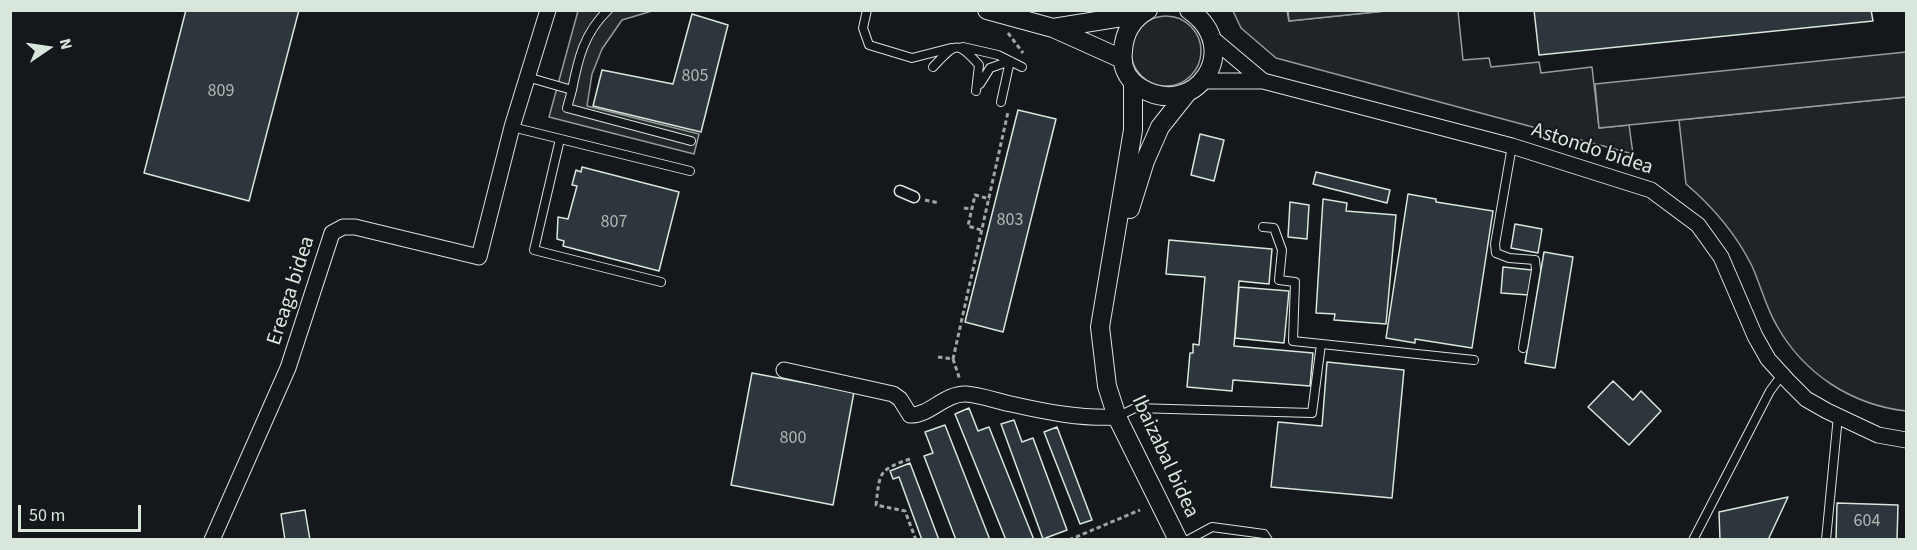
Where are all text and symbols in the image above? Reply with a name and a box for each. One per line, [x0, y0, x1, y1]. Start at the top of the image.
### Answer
north arrow [18, 18, 78, 78]
text: N [54, 36, 77, 52]
house number: 805 [682, 66, 708, 88]
house number: 809 [208, 81, 234, 103]
street label: Astondo bidea [1528, 118, 1656, 182]
house number: 803 [997, 210, 1023, 232]
house number: 807 [601, 212, 627, 234]
street label: Ereaga bidea [263, 233, 321, 349]
street label: Ibaizabal bidea [1125, 392, 1203, 522]
house number: 800 [780, 428, 806, 450]
scale bar [21, 493, 144, 531]
text: 50 m [29, 503, 65, 528]
house number: 604 [1854, 511, 1880, 533]

